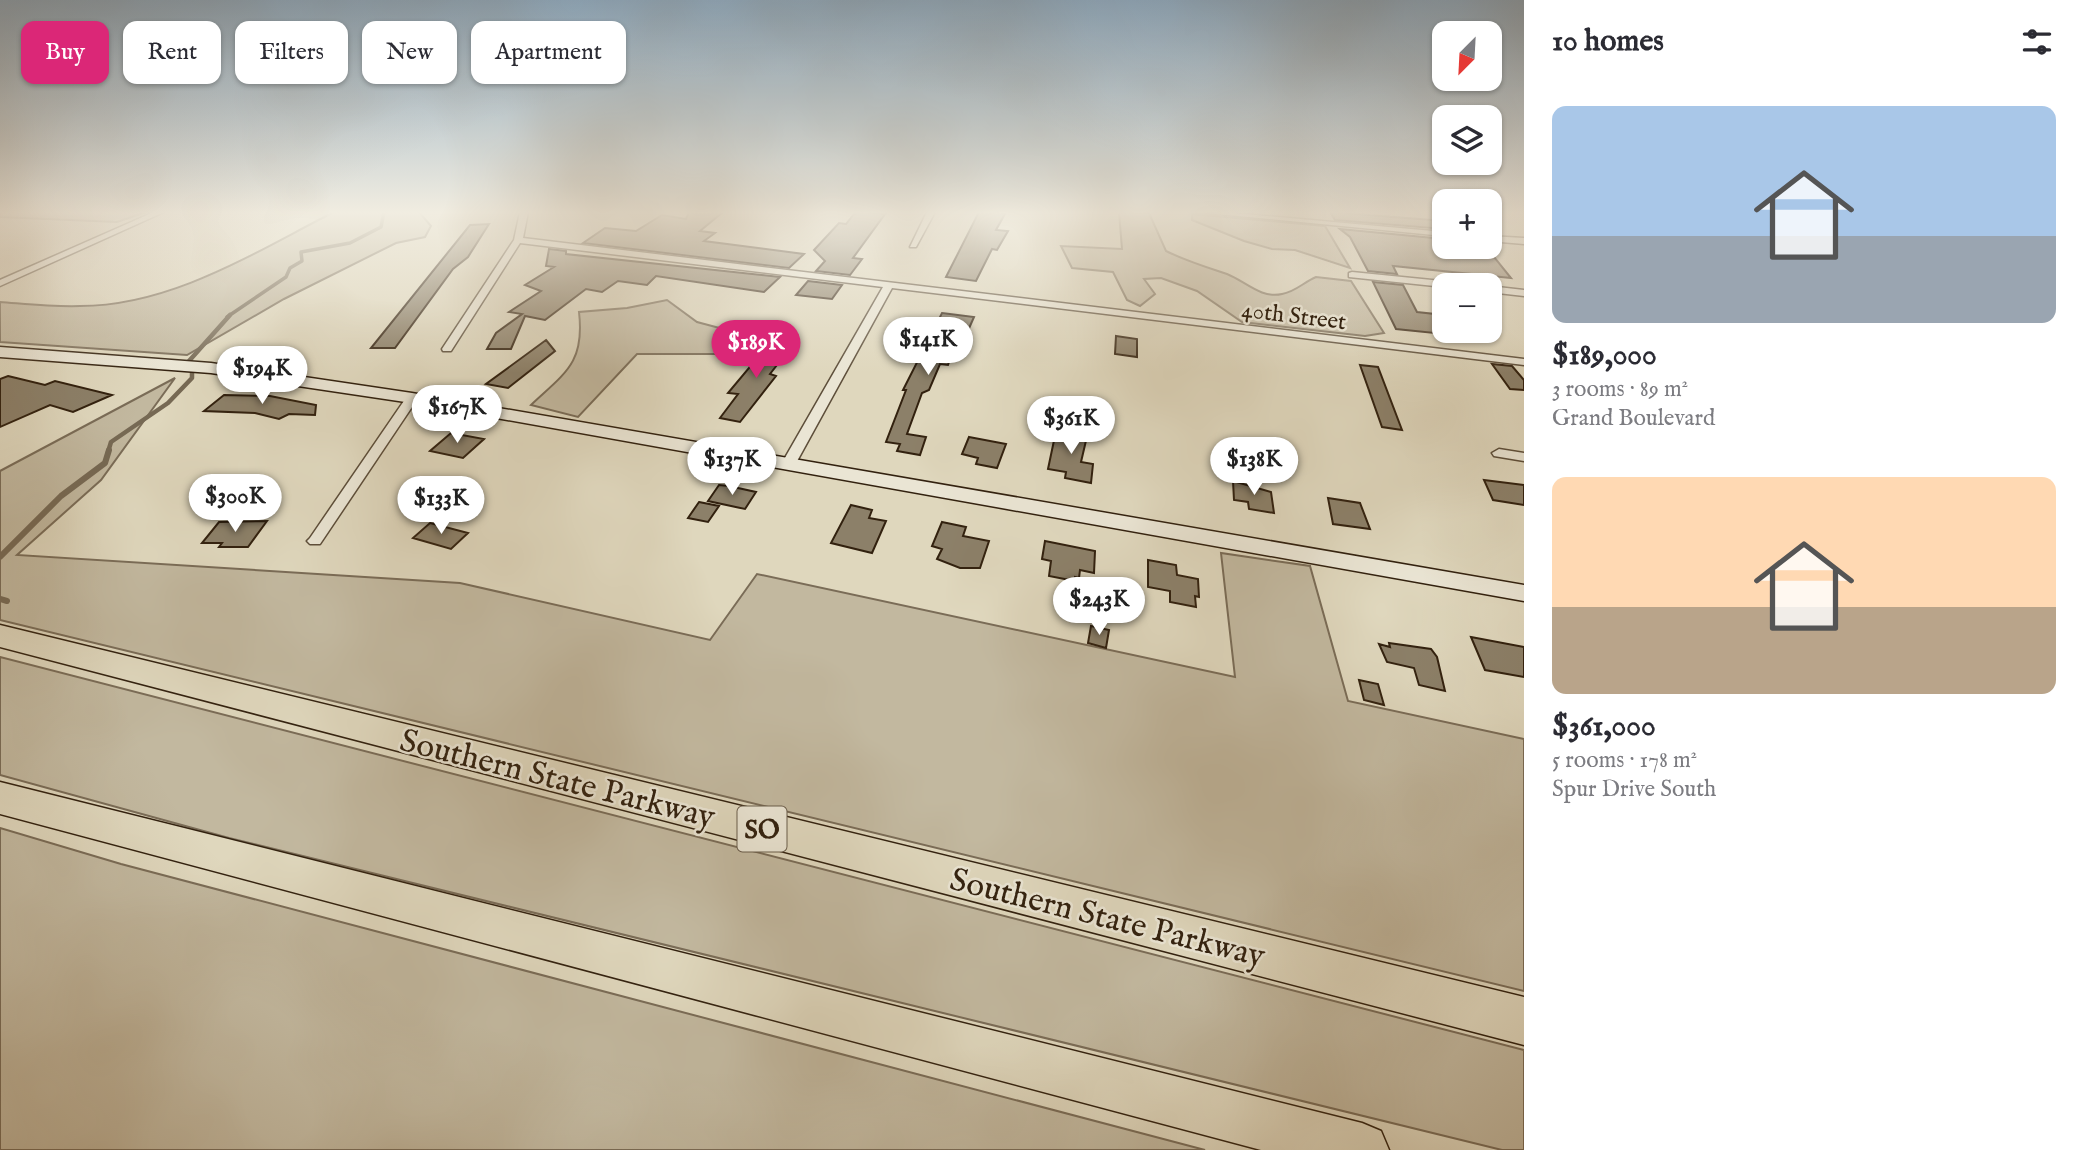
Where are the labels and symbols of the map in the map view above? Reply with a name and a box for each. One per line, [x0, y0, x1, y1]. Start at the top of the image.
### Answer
north arrow [1432, 21, 1502, 91]
street label: 40th Street [1240, 296, 1348, 337]
pin: $141K [879, 318, 977, 377]
pin: $189K [707, 320, 805, 380]
pin: $194K [213, 346, 311, 406]
pin: $167K [408, 386, 506, 445]
pin: $361K [1022, 396, 1120, 456]
pin: $137K [683, 438, 781, 497]
pin: $138K [1205, 438, 1303, 497]
pin: $300K [186, 475, 284, 534]
pin: $133K [392, 476, 490, 536]
pin: $243K [1050, 578, 1148, 637]
street label: Southern State Parkway [395, 720, 720, 840]
road number: SO [738, 806, 786, 852]
street label: Southern State Parkway [945, 859, 1270, 979]

